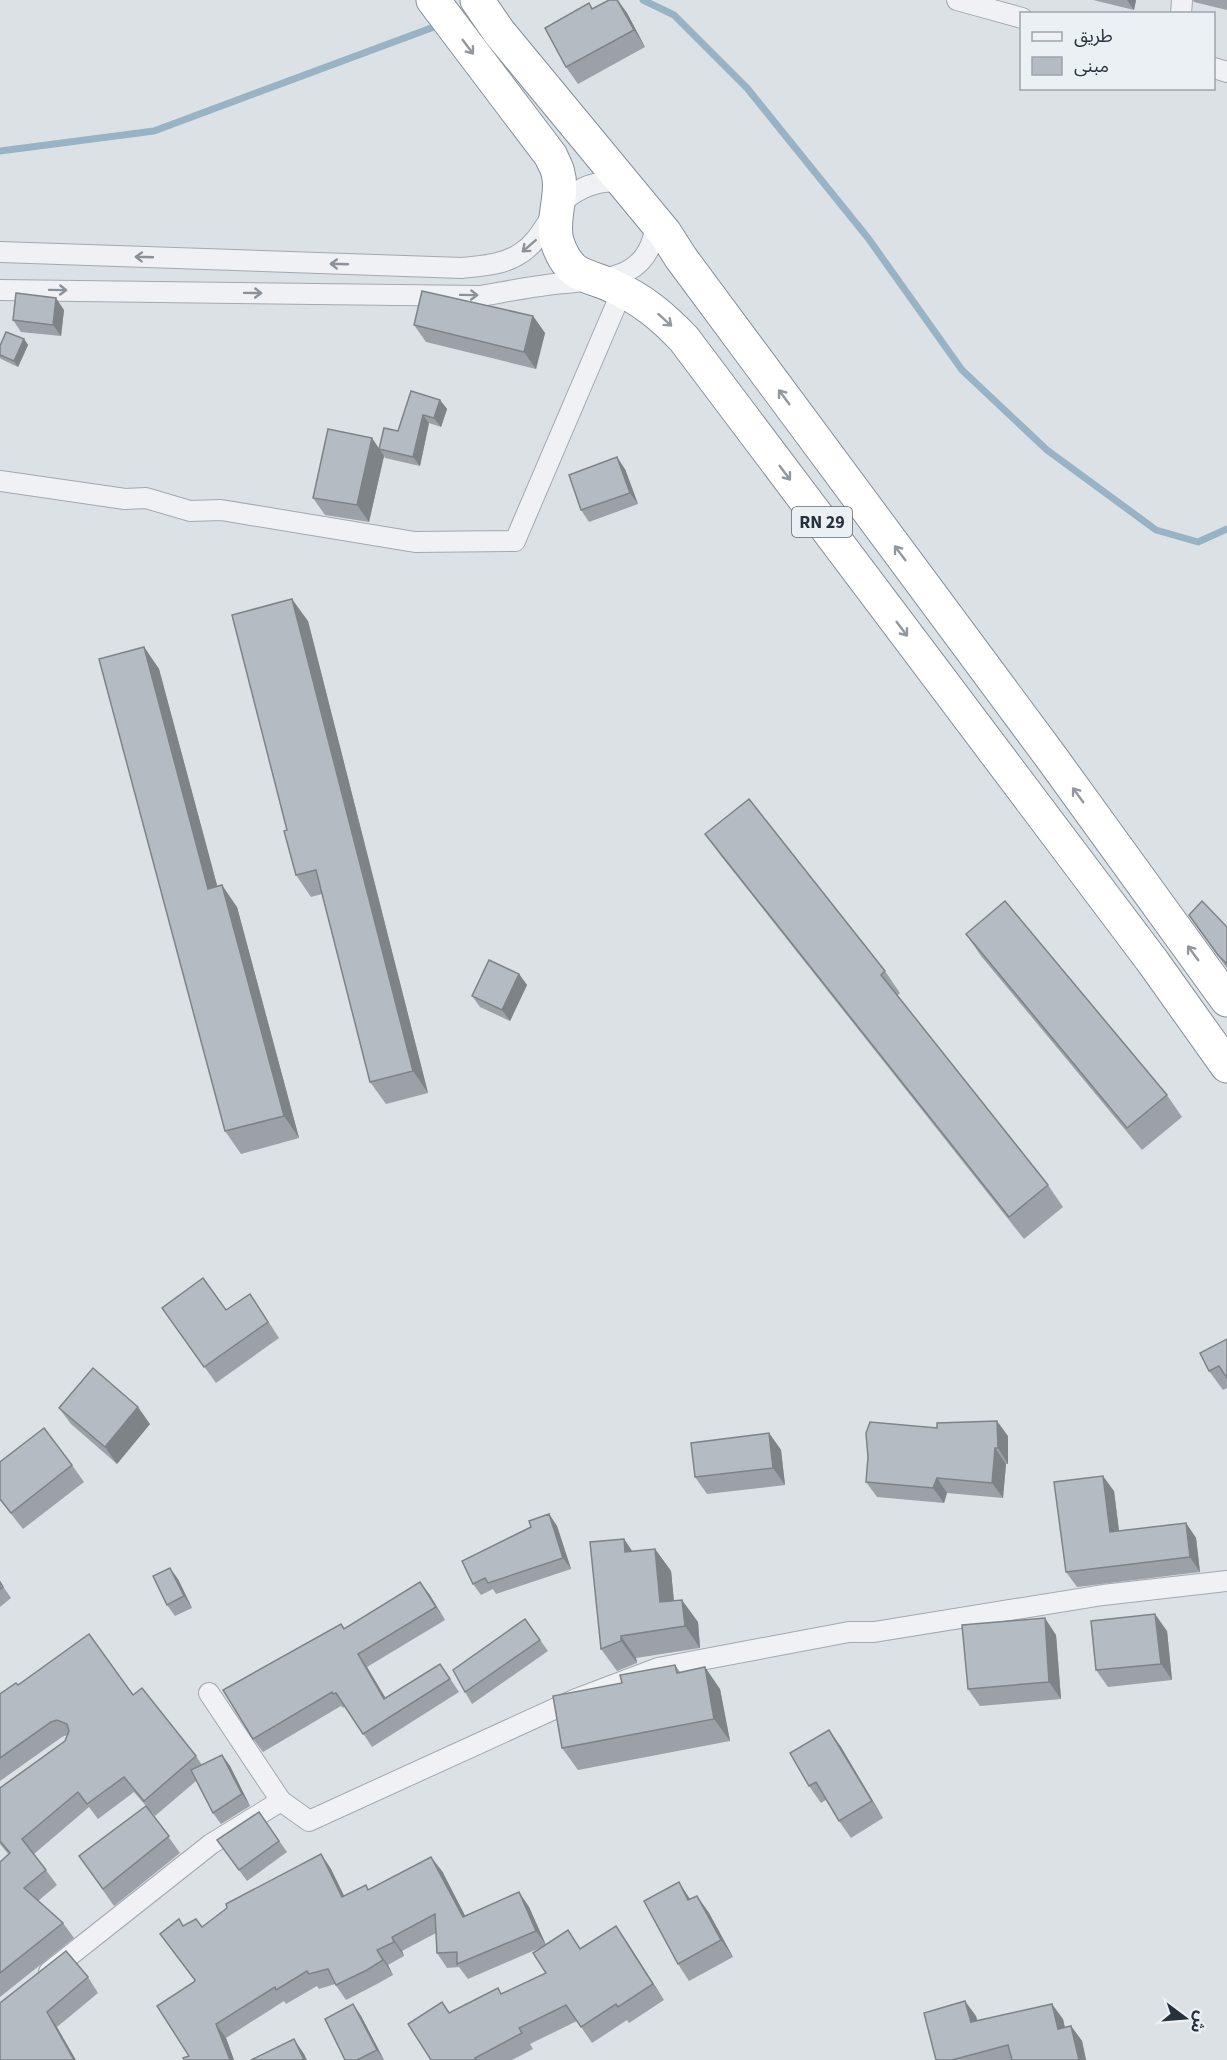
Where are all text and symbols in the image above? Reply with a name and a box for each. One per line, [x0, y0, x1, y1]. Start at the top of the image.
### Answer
legend [1020, 12, 1215, 90]
text: طريق [1074, 24, 1113, 49]
one-way arrow [462, 38, 474, 54]
text: مبنى [1074, 54, 1109, 79]
one-way arrow [521, 240, 537, 253]
one-way arrow [134, 251, 154, 263]
one-way arrow [329, 258, 349, 269]
one-way arrow [48, 284, 68, 296]
one-way arrow [243, 287, 263, 299]
one-way arrow [459, 290, 479, 301]
one-way arrow [657, 313, 672, 327]
one-way arrow [778, 389, 790, 405]
one-way arrow [779, 465, 791, 481]
road number: RN 29 [792, 507, 852, 537]
one-way arrow [894, 546, 906, 562]
one-way arrow [896, 621, 908, 637]
one-way arrow [1072, 787, 1085, 803]
one-way arrow [1187, 945, 1199, 961]
north arrow [1155, 1988, 1215, 2048]
text: ش [1185, 2008, 1212, 2036]

